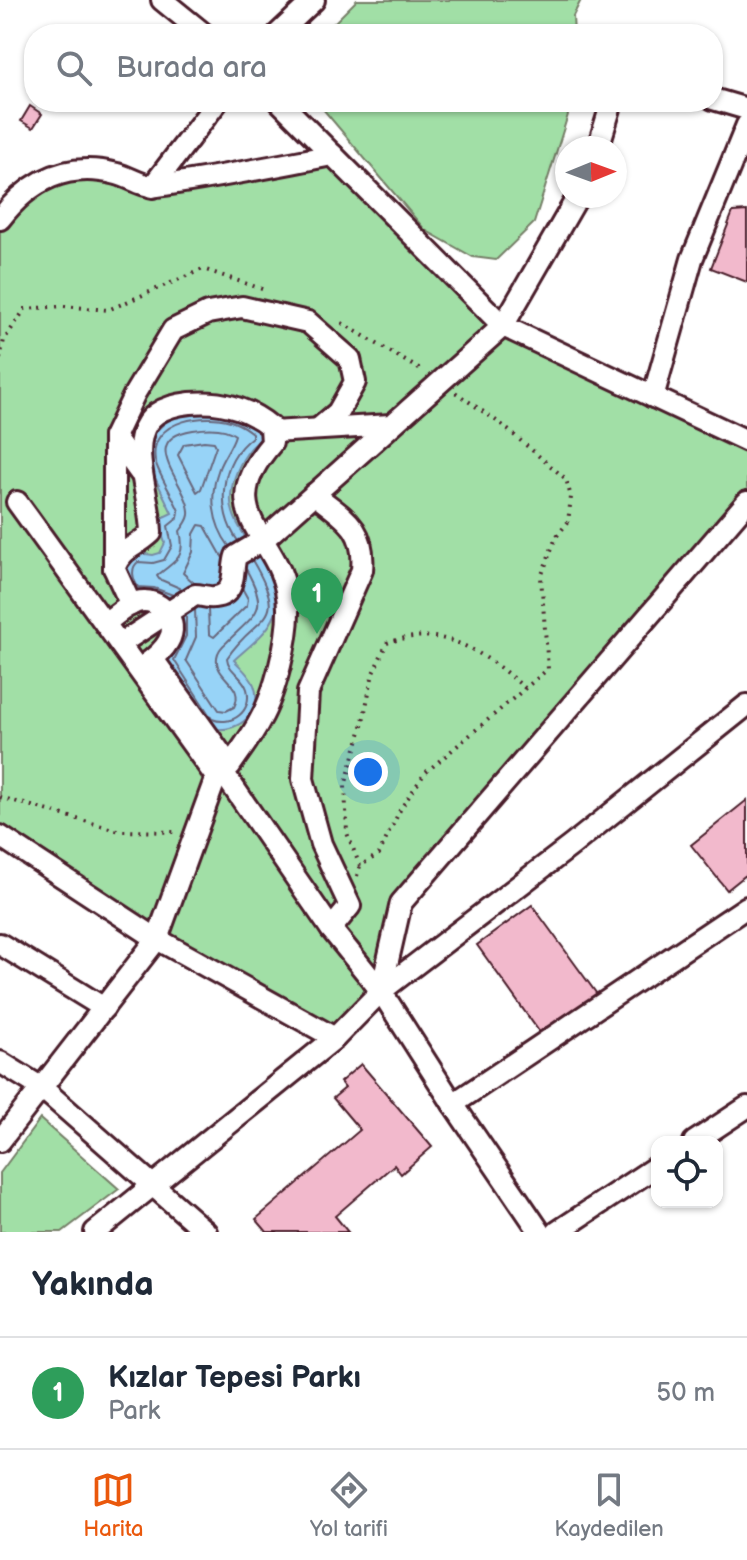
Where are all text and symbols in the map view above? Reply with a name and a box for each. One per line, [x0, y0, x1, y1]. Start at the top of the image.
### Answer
search box [24, 24, 723, 112]
icon: search [52, 46, 96, 90]
text: Burada ara [116, 50, 267, 86]
north arrow [555, 136, 627, 208]
pin: 1 [291, 568, 343, 634]
your location [348, 752, 388, 792]
map controls [651, 1136, 723, 1208]
button: locate [651, 1136, 723, 1208]
text: Yakında [32, 1264, 154, 1305]
text: Kızlar Tepesi Parkı [108, 1360, 361, 1396]
text: 1 [53, 1378, 63, 1409]
text: 50 m [656, 1378, 715, 1409]
text: Park [108, 1396, 160, 1427]
tab: Harita [83, 1468, 143, 1543]
tab: Yol tarifi [310, 1468, 388, 1543]
tab: Kaydedilen [554, 1468, 664, 1543]

